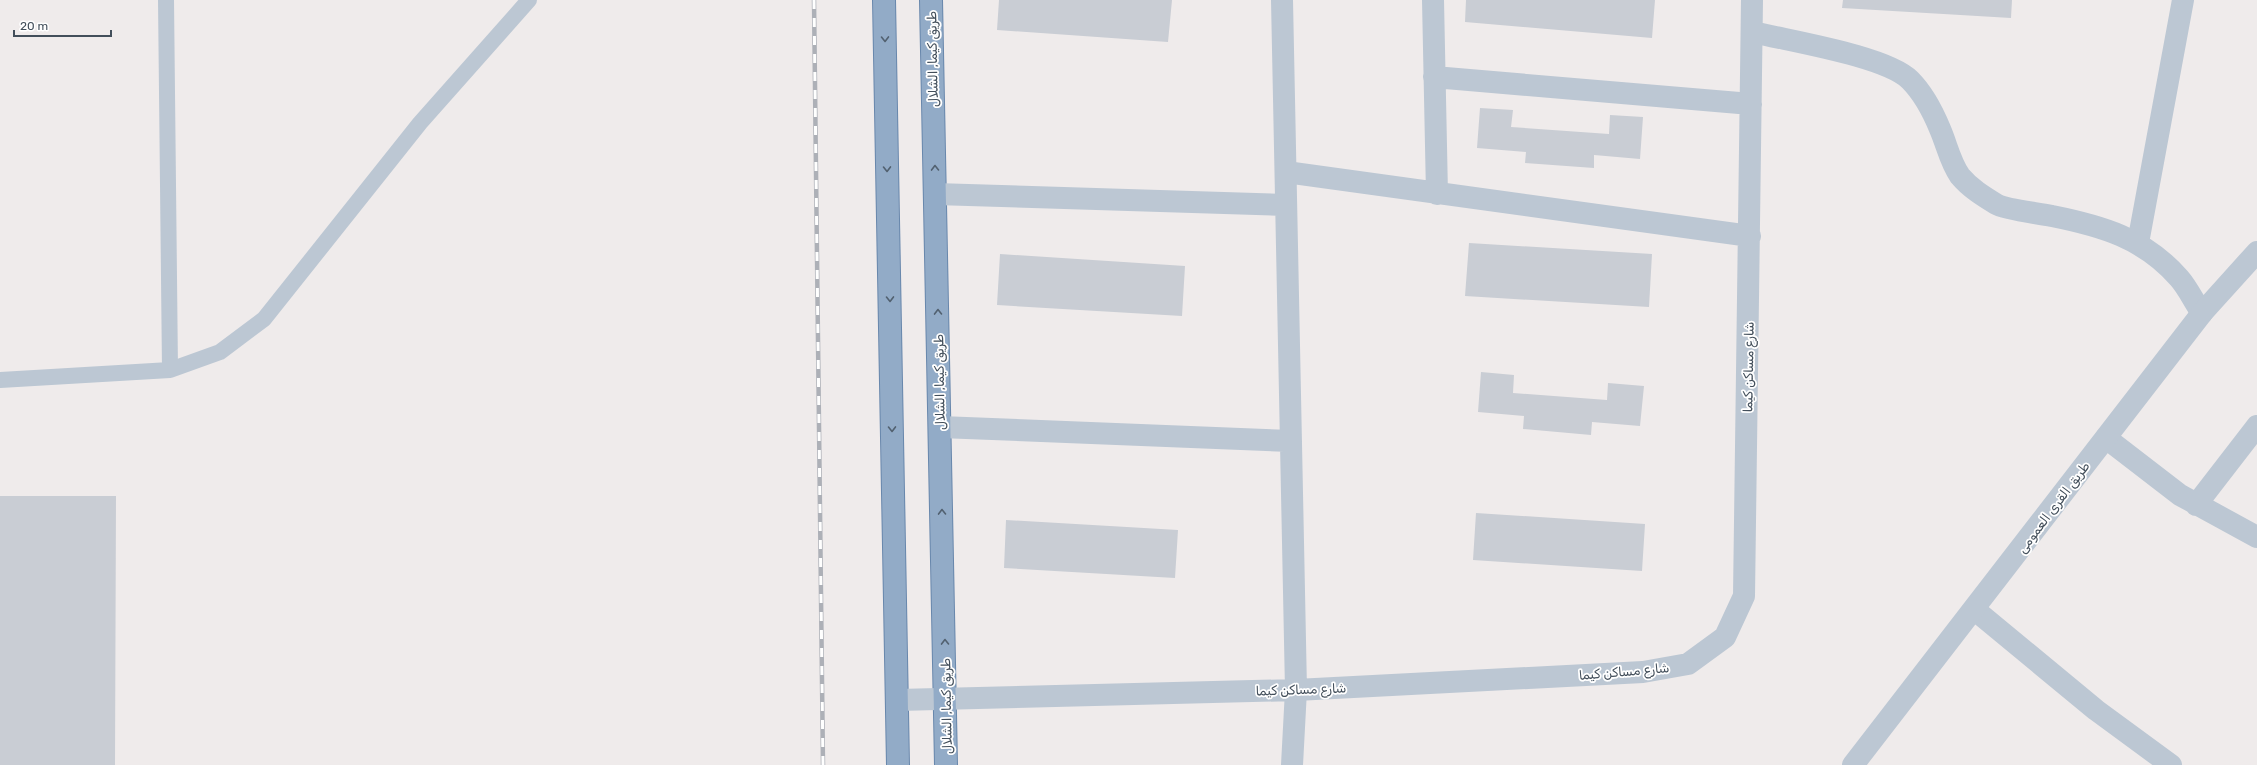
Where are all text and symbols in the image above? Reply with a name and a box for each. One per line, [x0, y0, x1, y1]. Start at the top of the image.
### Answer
street label: طريق كيما, الشلال [924, 11, 942, 107]
scale bar [14, 12, 111, 38]
text: 20 m [20, 19, 48, 33]
one-way arrow [881, 36, 889, 42]
one-way arrow [930, 165, 939, 171]
one-way arrow [883, 166, 891, 172]
one-way arrow [886, 296, 894, 302]
one-way arrow [933, 309, 942, 315]
street label: شارع مساكن كيما [1740, 321, 1759, 413]
street label: طريق كيما, الشلال [931, 334, 949, 430]
one-way arrow [888, 426, 897, 432]
street label: طريق القرى العمومى [2014, 459, 2093, 557]
one-way arrow [938, 509, 946, 515]
one-way arrow [941, 639, 949, 645]
street label: طريق كيما, الشلال [938, 658, 956, 754]
street label: شارع مساكن كيما [1578, 660, 1670, 685]
street label: شارع مساكن كيما [1255, 680, 1347, 701]

